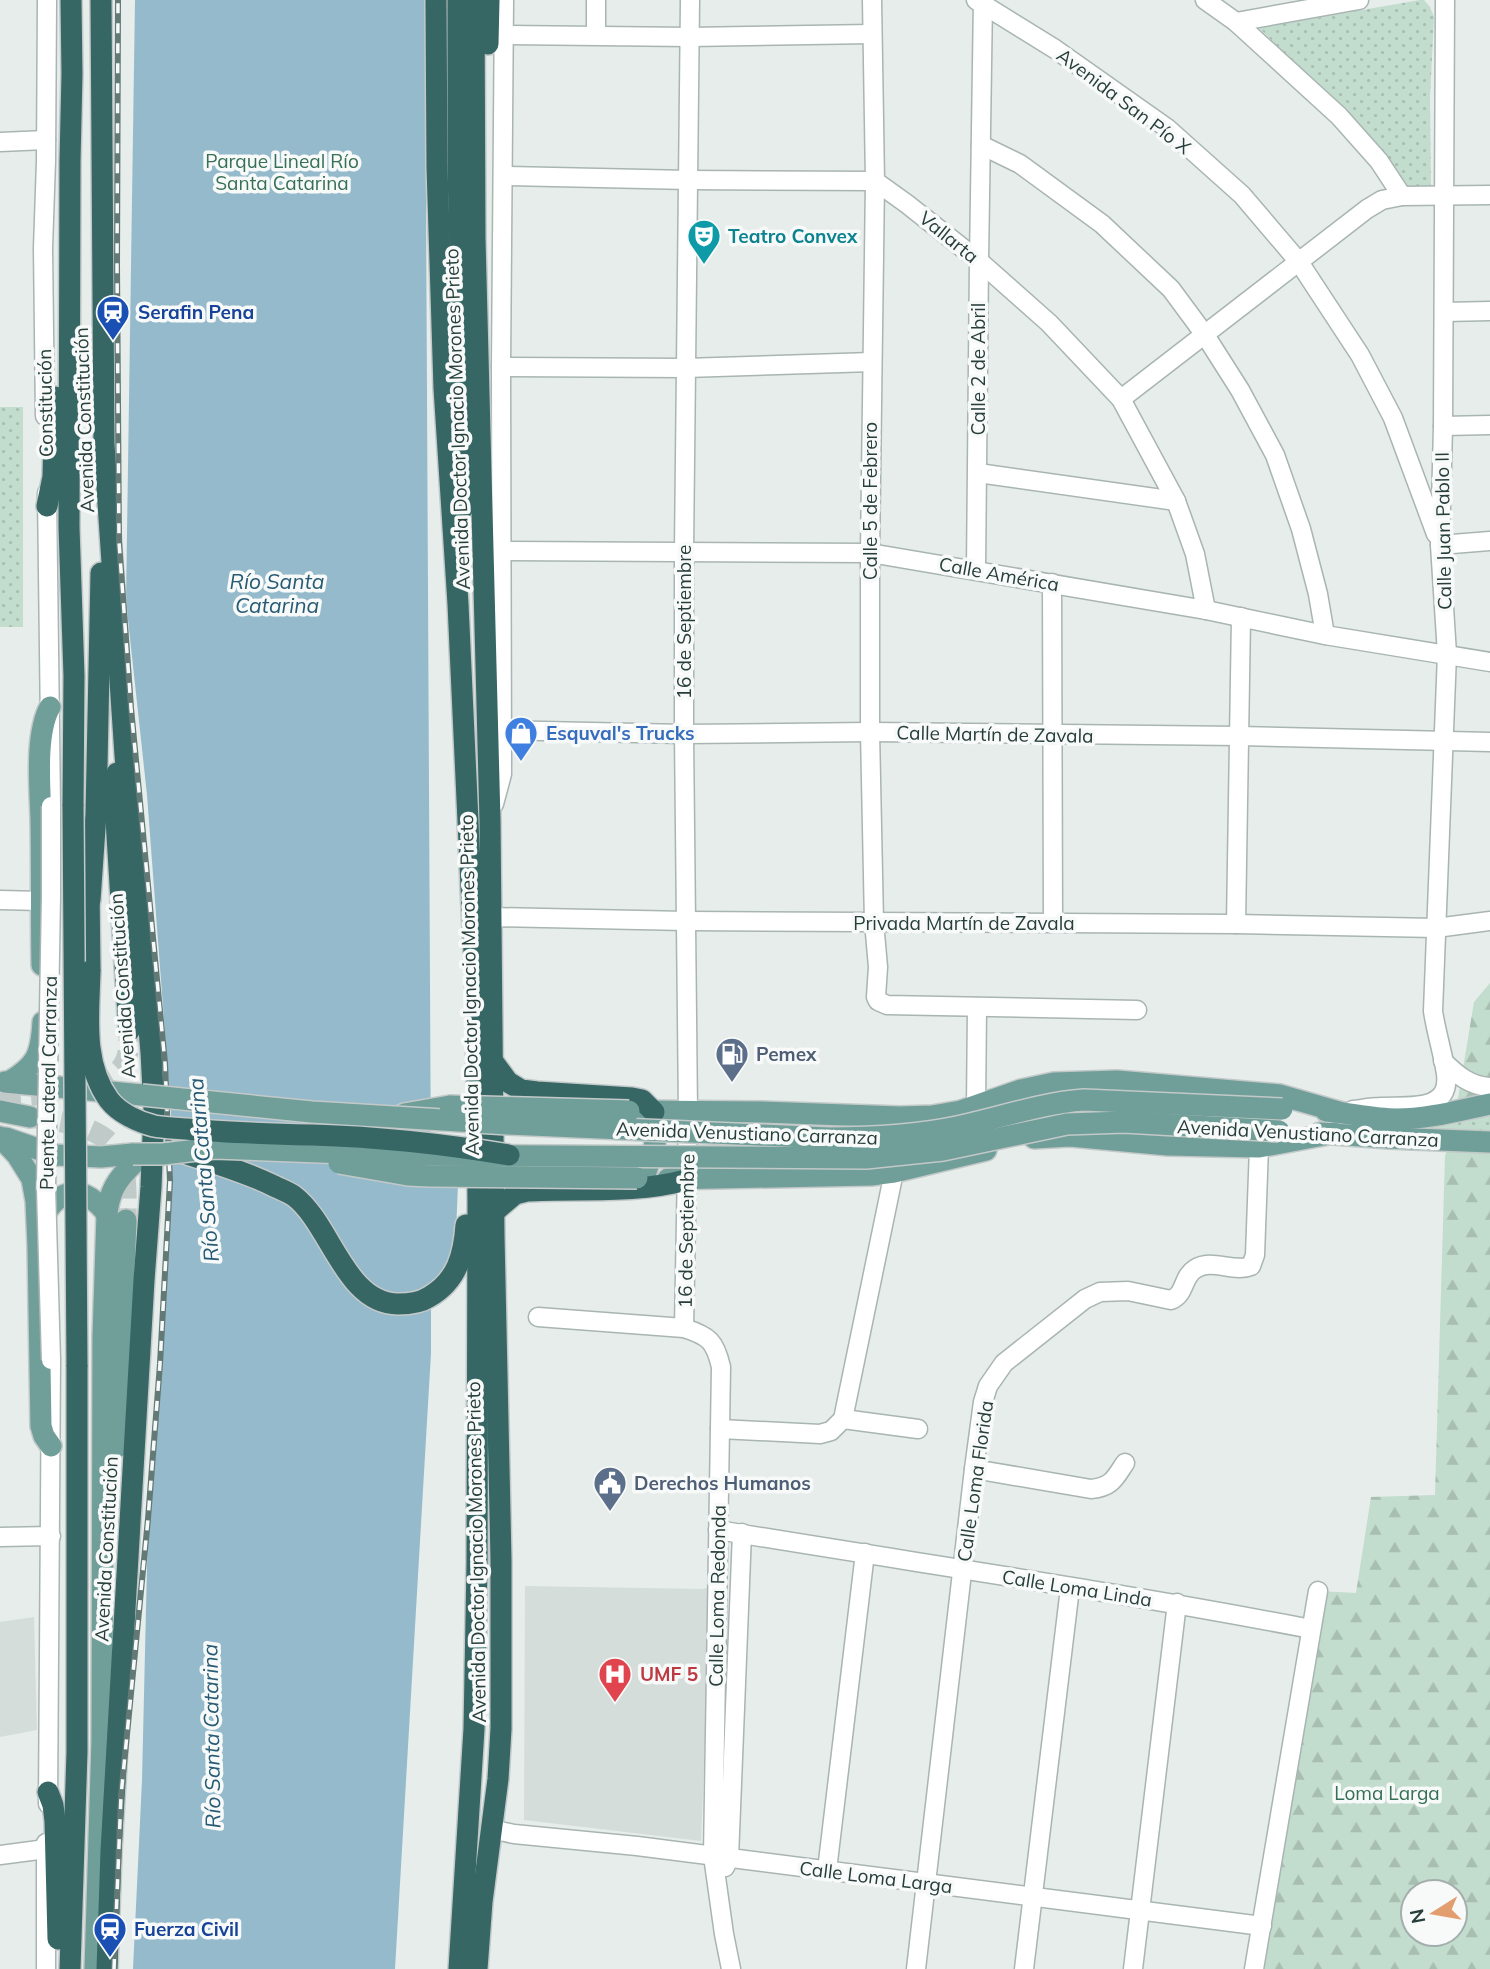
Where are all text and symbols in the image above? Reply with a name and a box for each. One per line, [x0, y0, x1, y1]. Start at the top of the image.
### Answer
street label: Avenida San Pío X [1052, 43, 1196, 160]
park label: Parque Lineal Río Santa Catarina [205, 149, 359, 195]
street label: Vallarta [914, 206, 984, 268]
theatre icon: Teatro Convex [685, 217, 723, 266]
place label: Teatro Convex [728, 224, 858, 248]
street label: Avenida Doctor Ignacio Morones Prieto [439, 248, 475, 590]
station icon: Serafin Pena [94, 293, 132, 342]
place label: Serafin Pena [138, 300, 254, 324]
street label: Calle 2 de Abril [966, 303, 990, 435]
street label: Avenida Constitución [69, 327, 99, 513]
street label: Constitución [32, 349, 58, 457]
street label: Calle 5 de Febrero [858, 422, 882, 580]
street label: Calle Juan Pablo II [1430, 452, 1456, 610]
street label: 16 de Septiembre [672, 545, 696, 699]
street label: Calle América [937, 552, 1061, 596]
water label: Río Santa Catarina [230, 568, 324, 618]
shop icon: Esquval's Trucks [502, 714, 540, 763]
street label: Calle Martín de Zavala [896, 720, 1094, 748]
place label: Esquval's Trucks [546, 721, 695, 745]
street label: Avenida Doctor Ignacio Morones Prieto [454, 814, 484, 1156]
street label: Avenida Constitución [104, 893, 140, 1079]
street label: Privada Martín de Zavala [853, 911, 1075, 935]
street label: Puente Lateral Carranza [34, 976, 62, 1190]
fuel station icon: Pemex [713, 1035, 751, 1084]
place label: Pemex [756, 1042, 817, 1066]
water label: Río Santa Catarina [182, 1077, 224, 1263]
street label: Avenida Venustiano Carranza [1177, 1114, 1439, 1152]
street label: Avenida Venustiano Carranza [616, 1116, 878, 1150]
street label: 16 de Septiembre [673, 1153, 699, 1309]
street label: Avenida Doctor Ignacio Morones Prieto [461, 1381, 491, 1723]
street label: Calle Loma Florida [952, 1399, 998, 1563]
street label: Avenida Constitución [89, 1456, 123, 1642]
public building icon: Derechos Humanos [591, 1464, 629, 1513]
place label: Derechos Humanos [634, 1471, 811, 1495]
street label: Calle Loma Redonda [703, 1505, 731, 1687]
street label: Calle Loma Linda [1000, 1564, 1154, 1612]
water label: Río Santa Catarina [196, 1644, 226, 1828]
hospital icon: UMF 5 [596, 1655, 634, 1704]
place label: UMF 5 [640, 1662, 698, 1686]
park label: Loma Larga [1334, 1781, 1440, 1805]
street label: Calle Loma Larga [798, 1856, 954, 1898]
north arrow [1399, 1878, 1469, 1948]
text: N [1404, 1907, 1430, 1926]
station icon: Fuerza Civil [91, 1910, 129, 1959]
place label: Fuerza Civil [134, 1917, 239, 1941]

